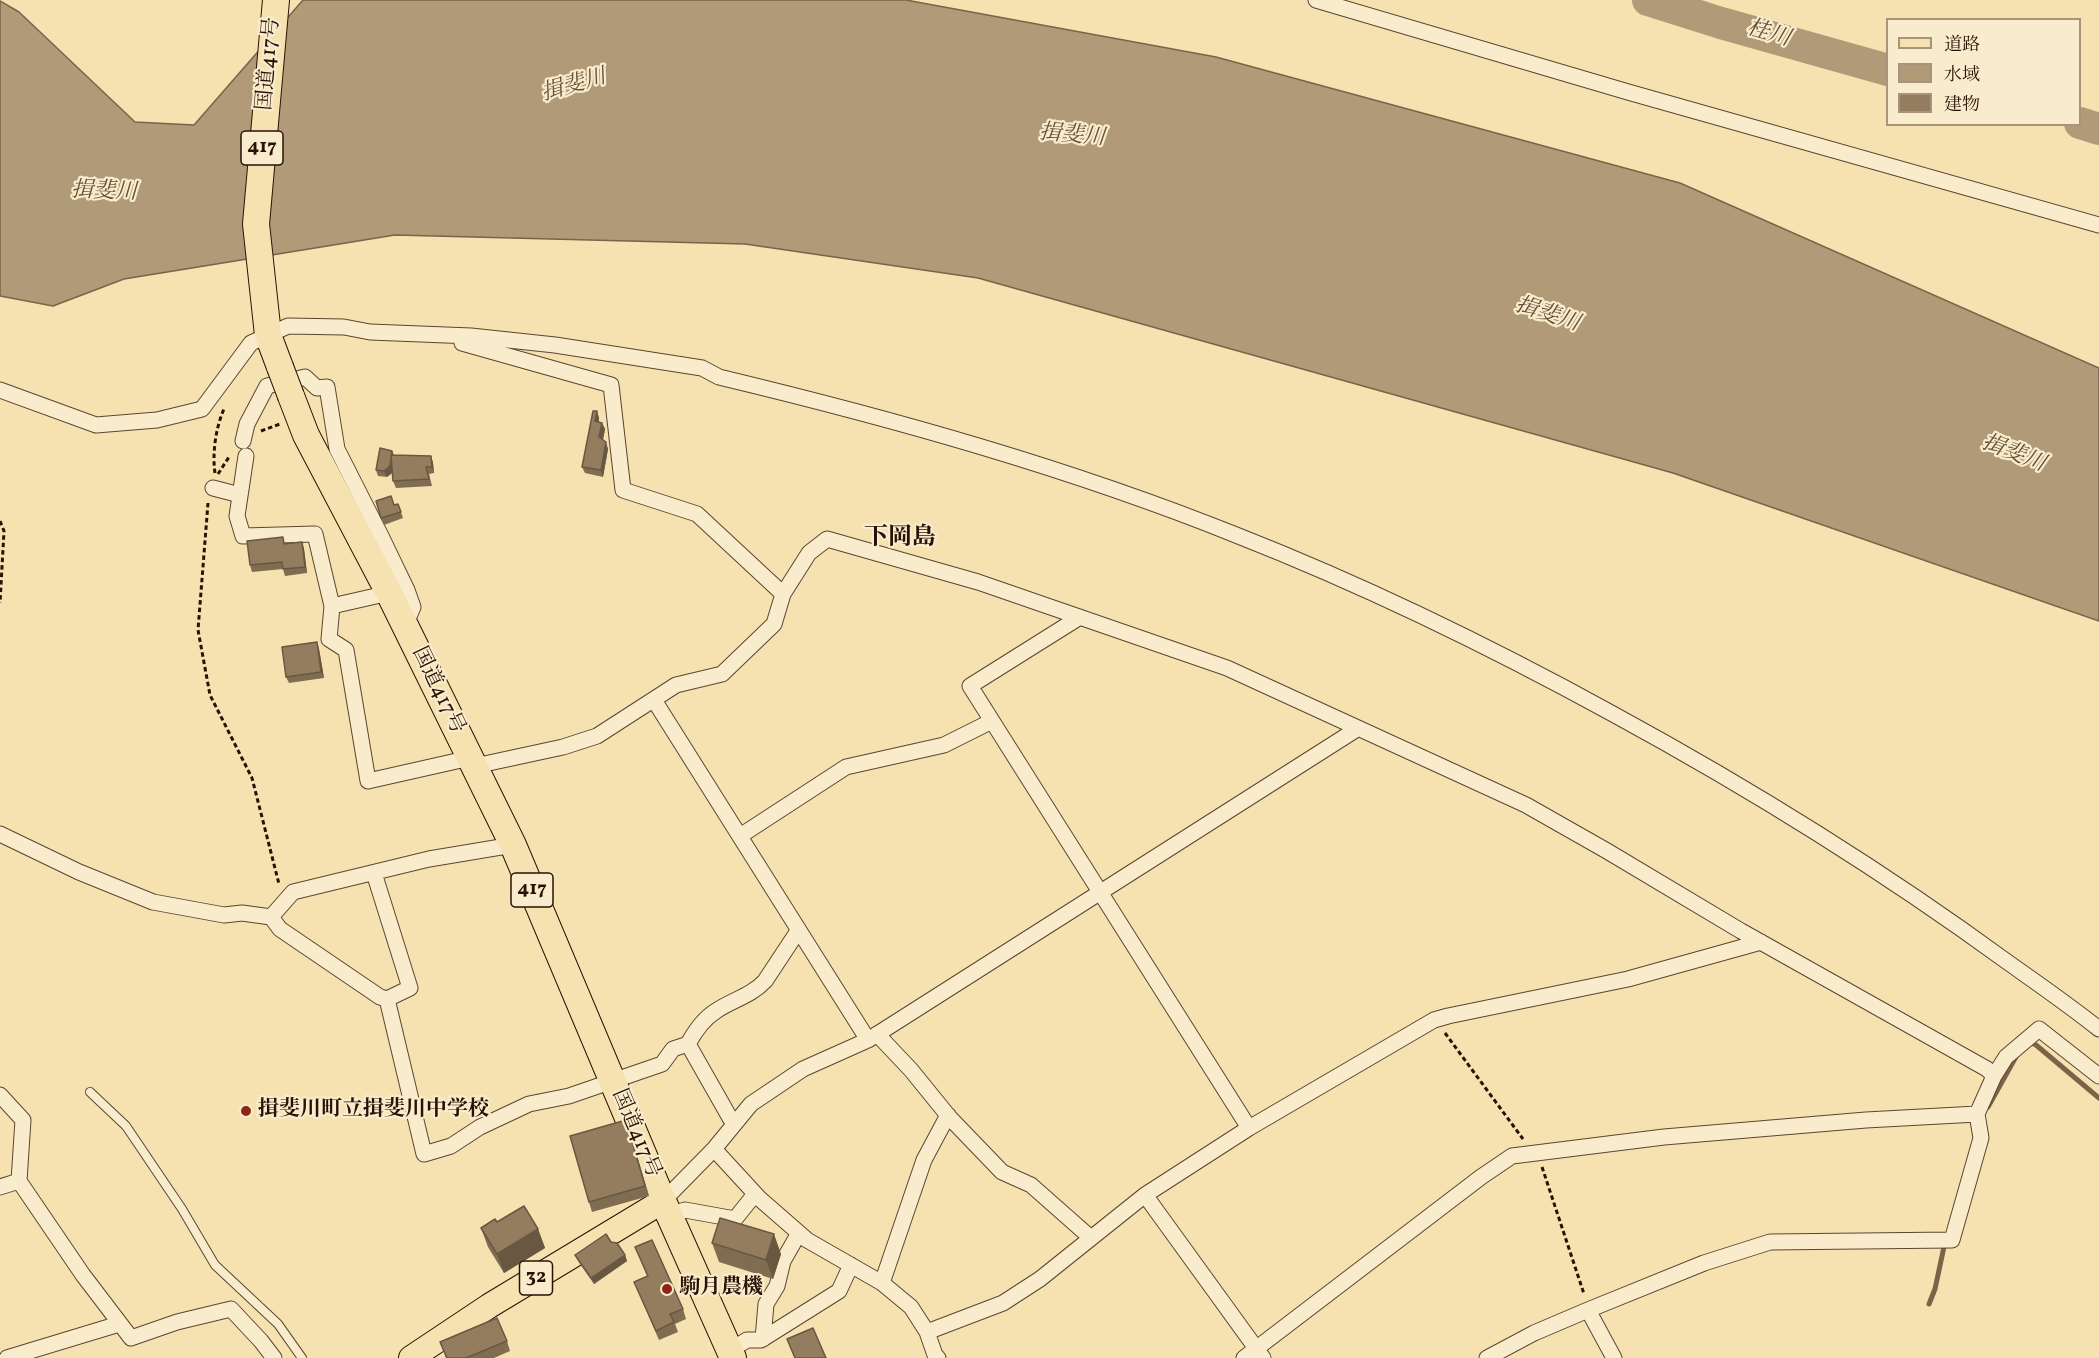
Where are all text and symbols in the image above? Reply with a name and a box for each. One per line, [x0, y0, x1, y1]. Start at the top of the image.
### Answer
street label: 国道417号 [253, 16, 287, 112]
water label: 桂川 [1743, 16, 1793, 54]
legend [1886, 18, 2081, 126]
text: 道路 [1944, 33, 1980, 58]
text: 水域 [1944, 63, 1980, 88]
water label: 揖斐川 [539, 65, 609, 109]
text: 建物 [1944, 93, 1980, 118]
water label: 揖斐川 [1038, 121, 1106, 153]
road number: 417 [241, 131, 283, 165]
water label: 揖斐川 [71, 179, 137, 207]
water label: 揖斐川 [1512, 293, 1582, 339]
water label: 揖斐川 [1977, 431, 2049, 479]
district label: 下岡島 [864, 526, 936, 554]
street label: 国道417号 [405, 643, 469, 739]
road number: 417 [511, 873, 553, 907]
street label: 国道417号 [605, 1086, 665, 1182]
place label: 揖斐川町立揖斐川中学校 [258, 1098, 489, 1124]
marker: 揖斐川町立揖斐川中学校 [239, 1104, 253, 1118]
road number: 32 [520, 1261, 552, 1295]
place label: 駒月農機 [679, 1276, 763, 1302]
marker: 駒月農機 [660, 1282, 674, 1296]

